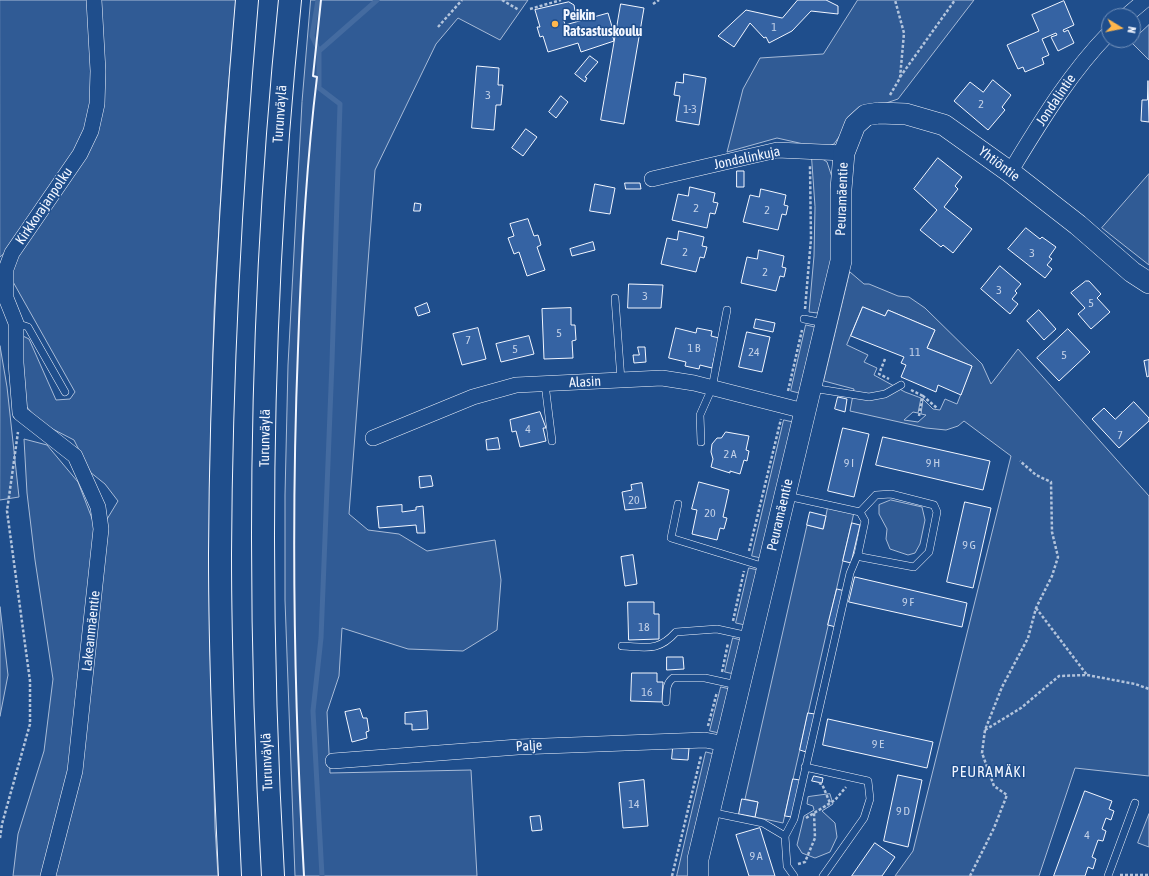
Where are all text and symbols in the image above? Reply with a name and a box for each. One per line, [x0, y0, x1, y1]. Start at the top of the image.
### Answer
place label: Peikin Ratsastuskoulu [563, 8, 642, 40]
north arrow [1101, 8, 1141, 48]
marker: Peikin Ratsastuskoulu [550, 19, 560, 29]
house number: 1 [771, 20, 777, 34]
text: N [1125, 26, 1138, 34]
street label: Jondalintie [1033, 71, 1079, 129]
street label: Turunväylä [270, 84, 290, 144]
house number: 3 [485, 88, 491, 102]
house number: 2 [978, 97, 984, 111]
house number: 1-3 [683, 102, 697, 116]
street label: Jondalinkuja [712, 143, 782, 173]
street label: Yhtiöntie [975, 143, 1023, 185]
street label: Peuramäentie [832, 162, 852, 236]
street label: Kirkkorajanpolku [12, 164, 76, 248]
house number: 2 [693, 201, 699, 215]
house number: 2 [764, 203, 770, 217]
house number: 2 [682, 245, 688, 259]
house number: 3 [1029, 246, 1035, 260]
house number: 2 [762, 265, 768, 279]
house number: 3 [996, 283, 1002, 297]
house number: 3 [642, 289, 648, 303]
house number: 5 [1088, 296, 1094, 310]
house number: 5 [556, 326, 562, 340]
house number: 7 [465, 333, 471, 347]
house number: 1 B [688, 341, 700, 355]
house number: 5 [512, 342, 518, 356]
house number: 24 [748, 345, 760, 359]
house number: 11 [909, 345, 921, 359]
house number: 5 [1061, 348, 1067, 362]
street label: Alasin [569, 373, 601, 391]
street label: Turunväylä [256, 409, 274, 467]
house number: 4 [525, 422, 531, 436]
house number: 7 [1117, 428, 1123, 442]
house number: 2 A [723, 447, 737, 461]
house number: 9 I [844, 456, 854, 470]
house number: 9 H [926, 456, 940, 470]
street label: Peuramäentie [764, 477, 796, 553]
house number: 20 [628, 493, 640, 507]
house number: 20 [704, 506, 716, 520]
house number: 9 G [962, 538, 976, 552]
street label: Lakeanmäentie [78, 590, 104, 672]
house number: 9 F [902, 595, 914, 609]
house number: 18 [638, 620, 650, 634]
house number: 16 [641, 685, 653, 699]
street label: Turunväylä [258, 733, 276, 791]
street label: Palje [515, 737, 543, 755]
house number: 9 E [872, 737, 884, 751]
district label: PEURAMÄKI [951, 763, 1027, 781]
house number: 14 [628, 797, 640, 811]
house number: 9 D [896, 804, 910, 818]
house number: 4 [1084, 828, 1090, 842]
house number: 9 A [749, 849, 763, 863]

